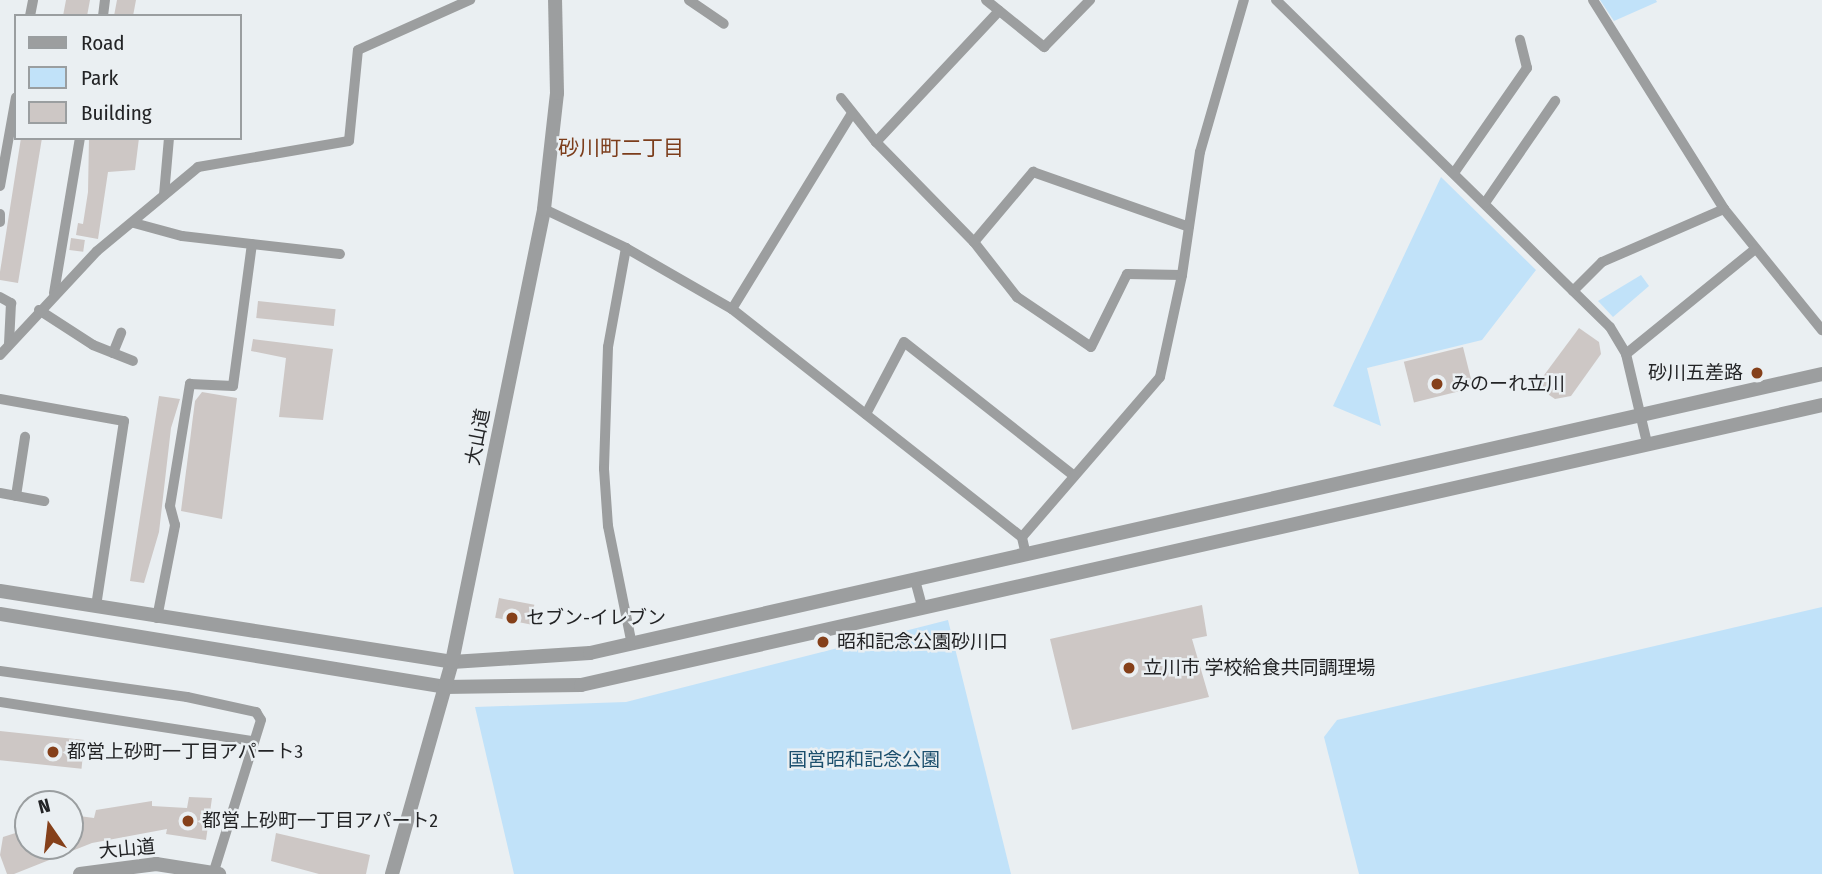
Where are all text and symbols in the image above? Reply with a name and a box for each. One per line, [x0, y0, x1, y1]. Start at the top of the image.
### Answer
legend [14, 14, 242, 140]
text: Road [81, 30, 125, 56]
text: Park [81, 65, 118, 91]
text: Building [81, 100, 152, 126]
district label: 砂川町二丁目 [558, 135, 684, 161]
place label: 砂川五差路 [1648, 362, 1743, 384]
marker: 砂川五差路 [1749, 365, 1765, 381]
place label: みのーれ立川 [1451, 373, 1565, 395]
marker: みのーれ立川 [1429, 376, 1445, 392]
street label: 大山道 [461, 407, 495, 467]
place label: セブン-イレブン [526, 607, 666, 629]
marker: セブン-イレブン [504, 610, 520, 626]
place label: 昭和記念公園砂川口 [837, 631, 1008, 653]
marker: 昭和記念公園砂川口 [815, 634, 831, 650]
place label: 立川市 学校給食共同調理場 [1143, 657, 1375, 679]
marker: 立川市 学校給食共同調理場 [1121, 660, 1137, 676]
place label: 都営上砂町一丁目アパート3 [67, 741, 304, 763]
marker: 都営上砂町一丁目アパート3 [45, 744, 61, 760]
park label: 国営昭和記念公園 [788, 749, 940, 771]
north arrow [14, 790, 84, 860]
text: N [36, 794, 53, 819]
place label: 都営上砂町一丁目アパート2 [202, 810, 438, 832]
marker: 都営上砂町一丁目アパート2 [180, 813, 196, 829]
street label: 大山道 [98, 835, 156, 863]

